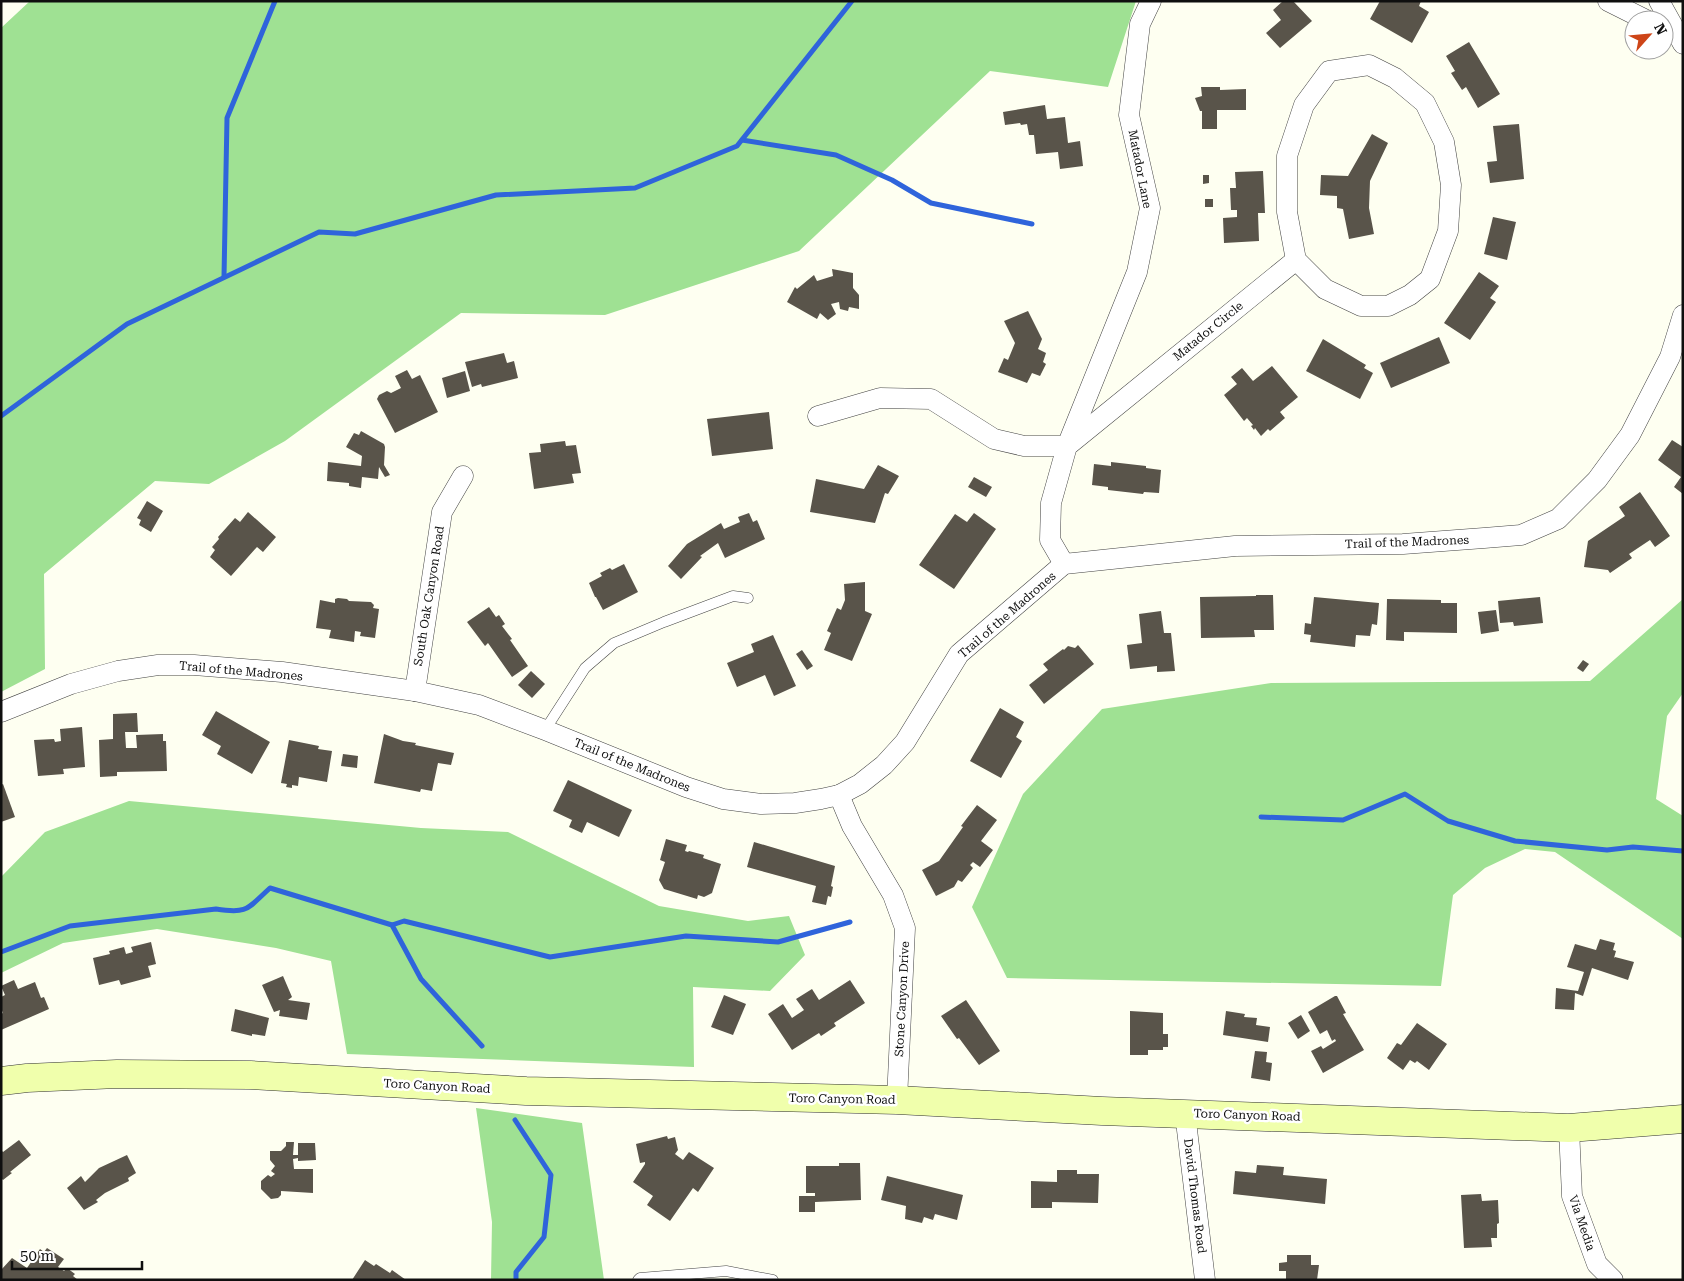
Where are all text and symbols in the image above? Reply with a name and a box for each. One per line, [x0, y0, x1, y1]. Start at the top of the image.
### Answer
north arrow [1624, 10, 1674, 60]
text: N [1651, 21, 1670, 38]
street label: Matador Lane [1126, 128, 1155, 210]
street label: Matador Circle [1170, 298, 1246, 363]
street label: South Oak Canyon Road [411, 525, 447, 667]
street label: Trail of the Madrones [1345, 533, 1470, 551]
street label: Trail of the Madrones [956, 569, 1059, 661]
street label: Trail of the Madrones [179, 659, 304, 683]
street label: Trail of the Madrones [572, 735, 692, 795]
street label: Stone Canyon Drive [892, 941, 912, 1057]
street label: Toro Canyon Road [383, 1076, 491, 1096]
street label: Toro Canyon Road [788, 1091, 896, 1107]
street label: Toro Canyon Road [1193, 1106, 1301, 1124]
street label: David Thomas Road [1181, 1138, 1209, 1255]
street label: Via Media [1566, 1193, 1598, 1253]
scale bar [12, 1238, 142, 1270]
text: 50 m [20, 1247, 55, 1265]

